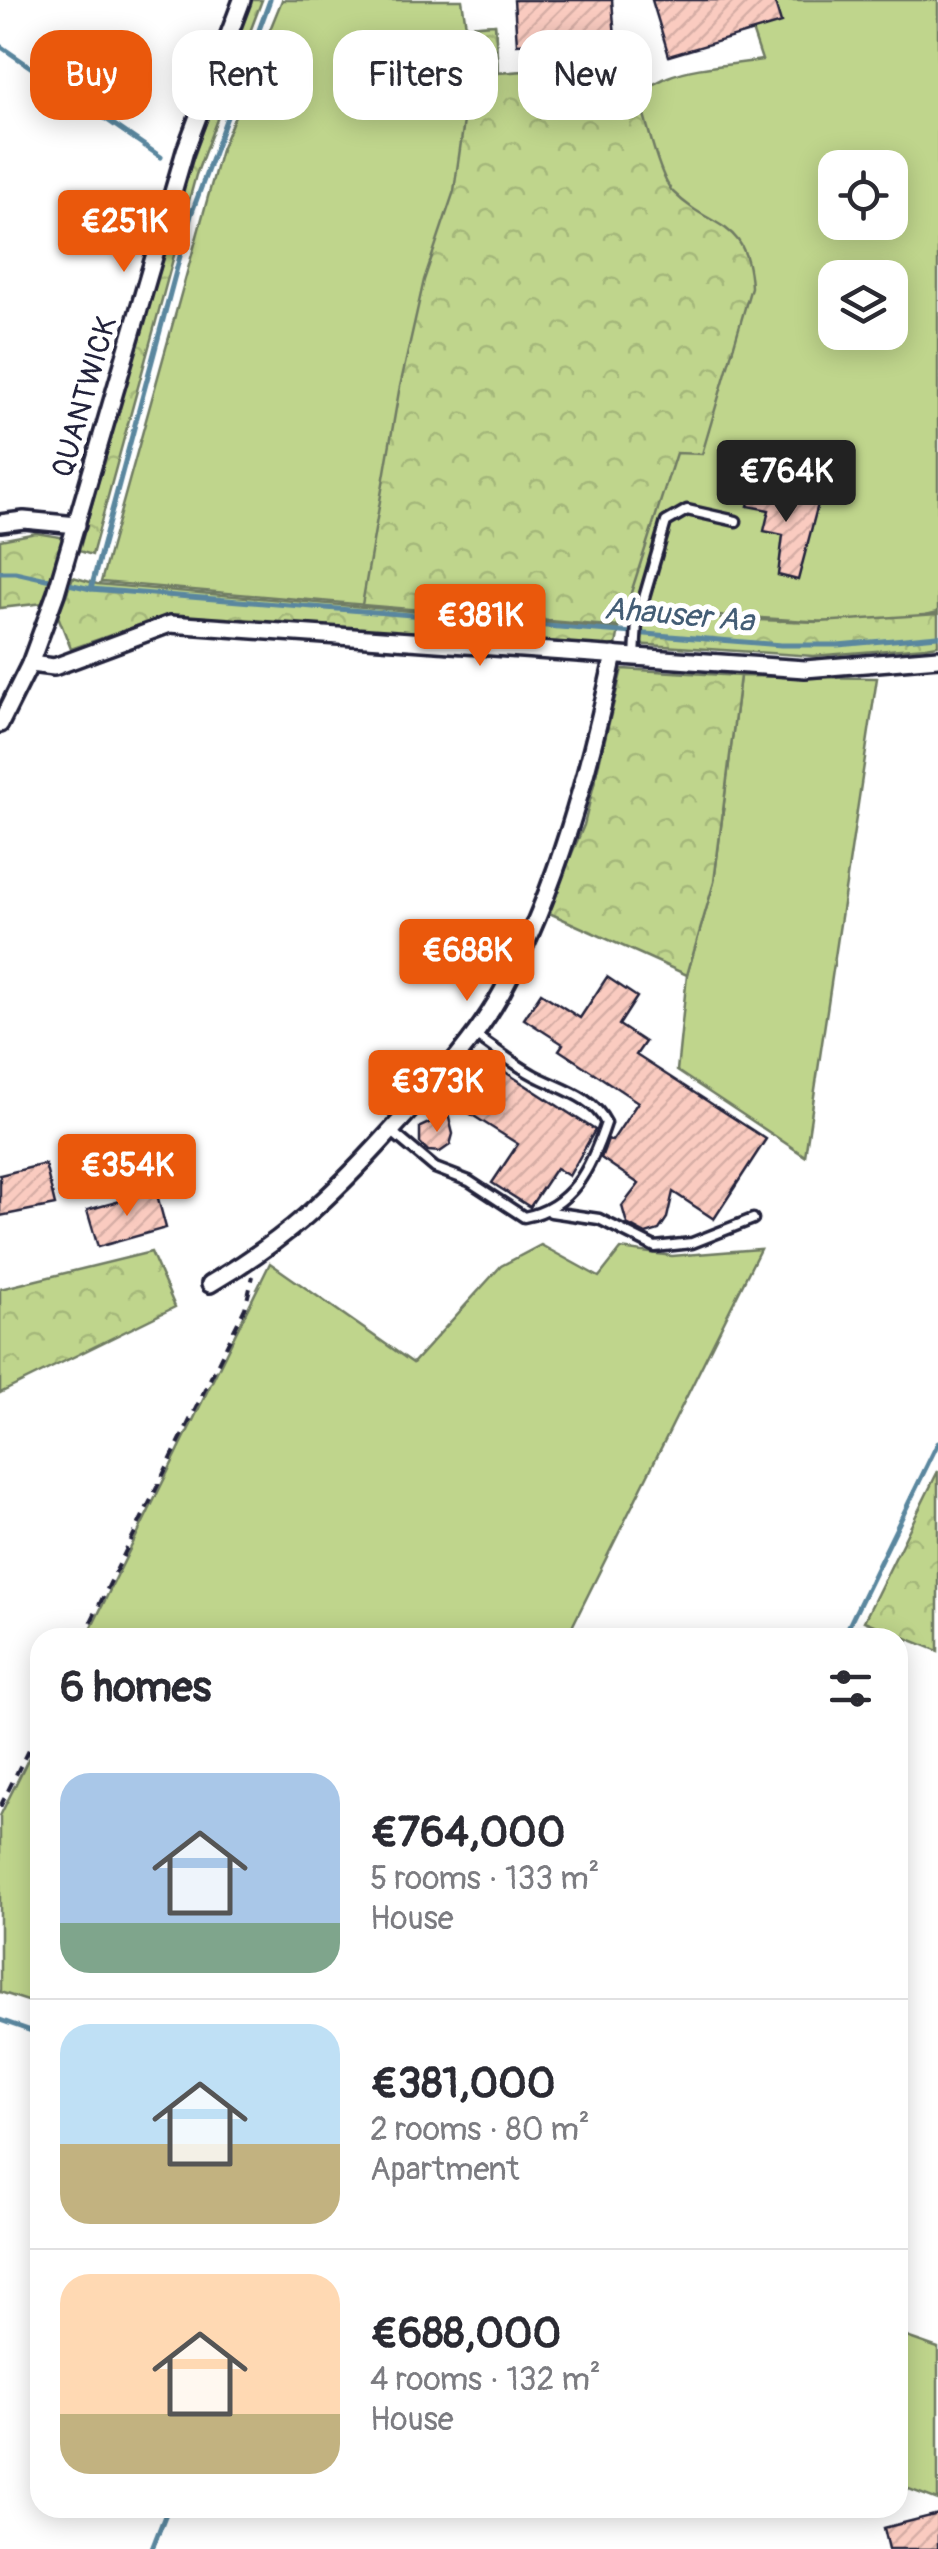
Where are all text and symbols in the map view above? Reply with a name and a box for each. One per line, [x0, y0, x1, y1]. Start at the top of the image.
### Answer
chip: Buy [30, 30, 152, 120]
chip: Rent [172, 30, 313, 120]
chip: Filters [333, 30, 498, 120]
chip: New [518, 30, 652, 120]
map controls [818, 150, 908, 350]
button: locate [818, 150, 908, 240]
pin: €251K [54, 190, 194, 275]
text: €251K [80, 202, 168, 242]
button: layers [818, 260, 908, 350]
street label: QUANTWICK [44, 313, 125, 482]
pin: €764K [716, 440, 856, 525]
text: €764K [739, 452, 833, 492]
pin: €381K [410, 584, 550, 669]
water label: Ahauser Aa [602, 589, 758, 642]
text: €381K [437, 596, 523, 636]
pin: €688K [397, 919, 537, 1004]
text: €688K [421, 931, 513, 971]
pin: €373K [367, 1050, 507, 1135]
text: €373K [390, 1062, 484, 1102]
pin: €354K [57, 1134, 197, 1219]
text: €354K [80, 1146, 174, 1186]
icon: filters [823, 1661, 878, 1716]
text: 6 homes [60, 1662, 211, 1714]
text: €764,000 [370, 1807, 565, 1859]
icon: home [140, 1813, 260, 1933]
text: 5 rooms · 133 m² [370, 1859, 600, 1899]
text: House [370, 1899, 454, 1939]
text: €381,000 [370, 2058, 555, 2110]
icon: home [140, 2064, 260, 2184]
text: 2 rooms · 80 m² [370, 2110, 590, 2150]
text: Apartment [370, 2150, 519, 2190]
text: €688,000 [370, 2308, 561, 2360]
icon: home [140, 2314, 260, 2434]
text: 4 rooms · 132 m² [370, 2360, 601, 2400]
text: House [370, 2400, 454, 2440]

